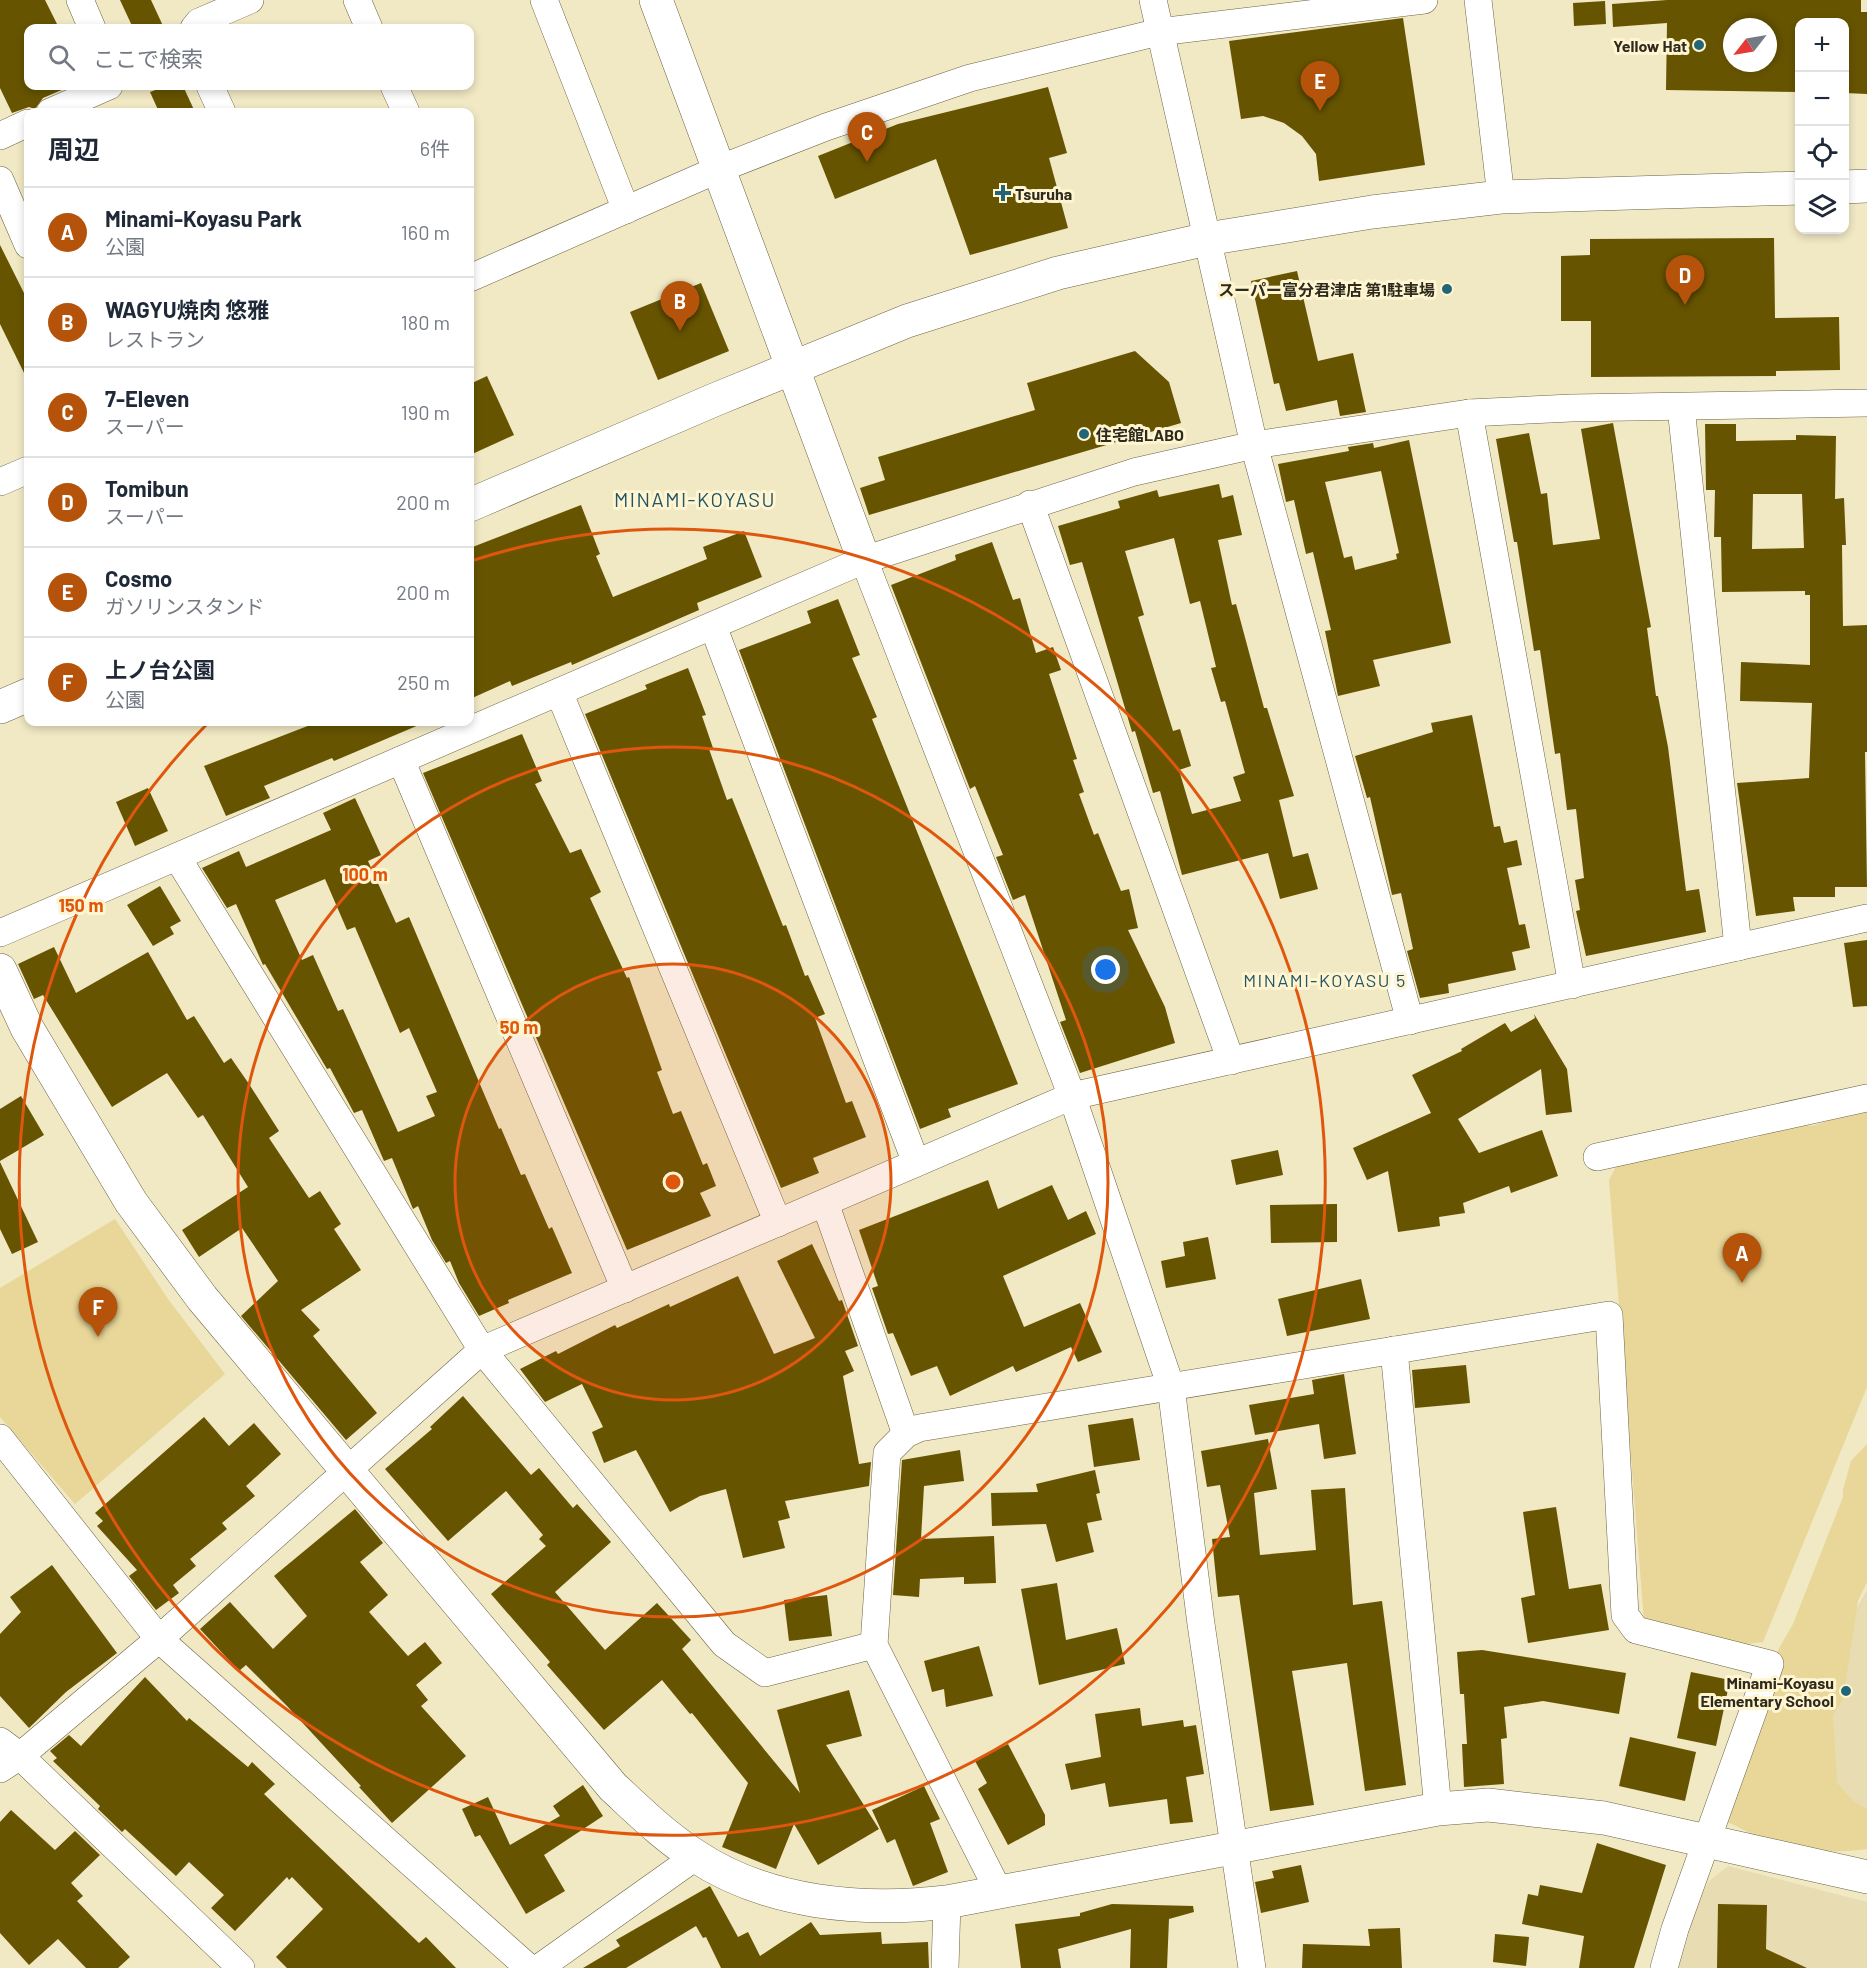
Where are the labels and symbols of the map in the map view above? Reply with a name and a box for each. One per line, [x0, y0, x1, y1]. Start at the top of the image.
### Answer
north arrow [1723, 18, 1777, 72]
place label: Yellow Hat [1613, 36, 1687, 55]
marker: Yellow Hat [1692, 38, 1706, 52]
pin: E [1300, 62, 1340, 111]
pin: C [848, 112, 886, 162]
place label: Tsuruha [1015, 184, 1072, 203]
marker: Tsuruha [996, 186, 1010, 200]
pin: D [1666, 256, 1704, 305]
place label: スーパー富分君津店 第1駐車場 [1218, 280, 1435, 299]
pin: B [660, 282, 700, 331]
marker: スーパー富分君津店 第1駐車場 [1440, 282, 1454, 296]
place label: 住宅館LABO [1095, 425, 1184, 444]
marker: 住宅館LABO [1077, 427, 1091, 441]
district label: MINAMI-KOYASU [614, 487, 776, 511]
text: 100 m [342, 863, 388, 885]
text: 150 m [59, 894, 103, 916]
your location [1091, 955, 1120, 984]
district label: MINAMI-KOYASU 5 [1243, 969, 1407, 991]
text: 50 m [500, 1016, 538, 1038]
centre of rings [663, 1172, 683, 1192]
pin: A [1722, 1234, 1762, 1283]
pin: F [78, 1288, 118, 1337]
place label: Minami-Koyasu Elementary School [1701, 1673, 1834, 1710]
marker: Minami-Koyasu Elementary School [1839, 1684, 1853, 1698]

